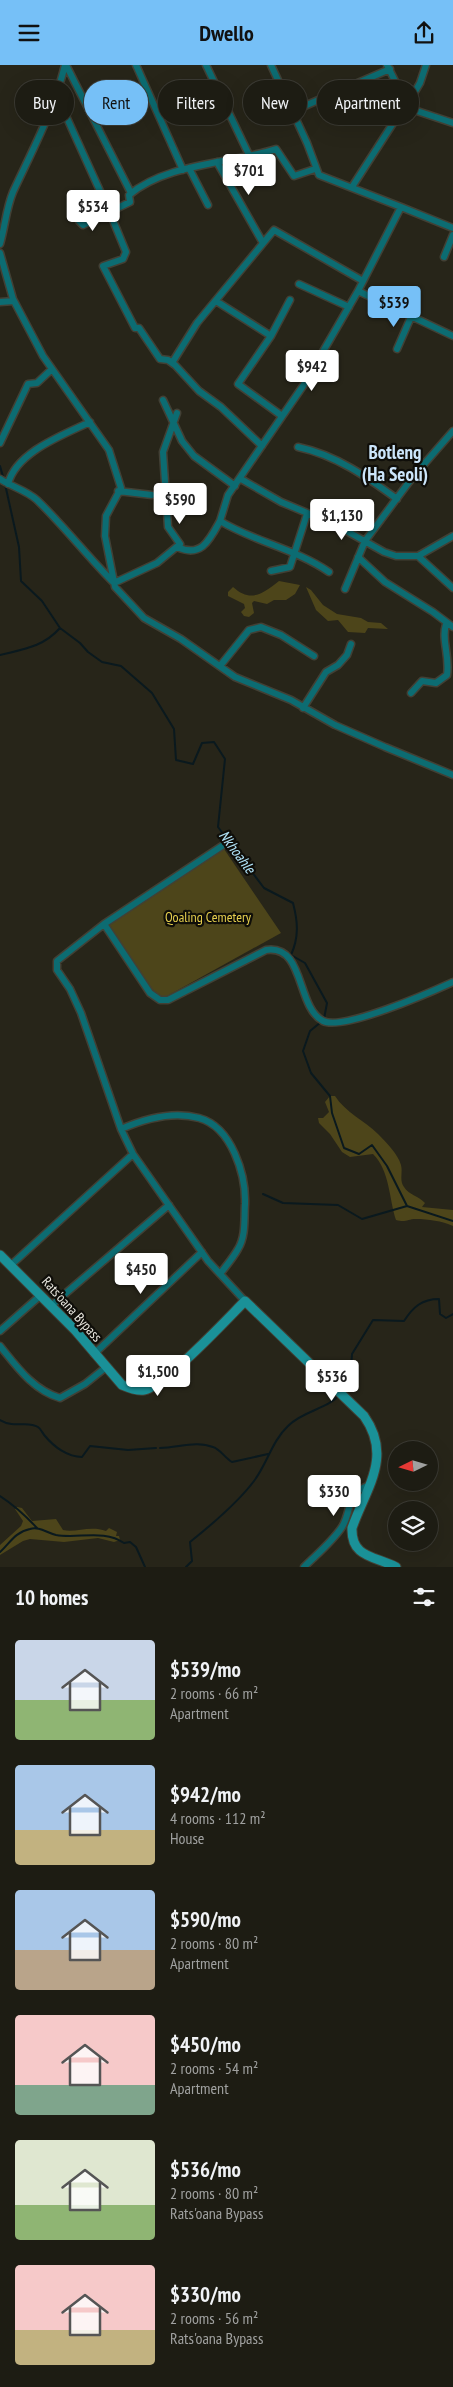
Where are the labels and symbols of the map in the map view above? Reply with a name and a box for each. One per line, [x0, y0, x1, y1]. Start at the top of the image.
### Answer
pin: $701 [219, 153, 279, 196]
pin: $534 [63, 189, 123, 232]
pin: $539 [364, 285, 424, 328]
pin: $942 [282, 349, 342, 392]
district label: Botleng (Ha Seoli) [362, 440, 428, 486]
pin: $590 [150, 483, 210, 525]
pin: $1,130 [301, 499, 383, 541]
water label: Nkhoahle [215, 826, 260, 878]
park label: Qoaling Cemetery [165, 908, 252, 926]
pin: $450 [111, 1253, 171, 1295]
street label: Rats'oana Bypass [38, 1273, 106, 1346]
pin: $1,500 [117, 1355, 199, 1397]
pin: $536 [302, 1359, 362, 1402]
north arrow [388, 1441, 438, 1491]
pin: $330 [304, 1475, 364, 1517]

